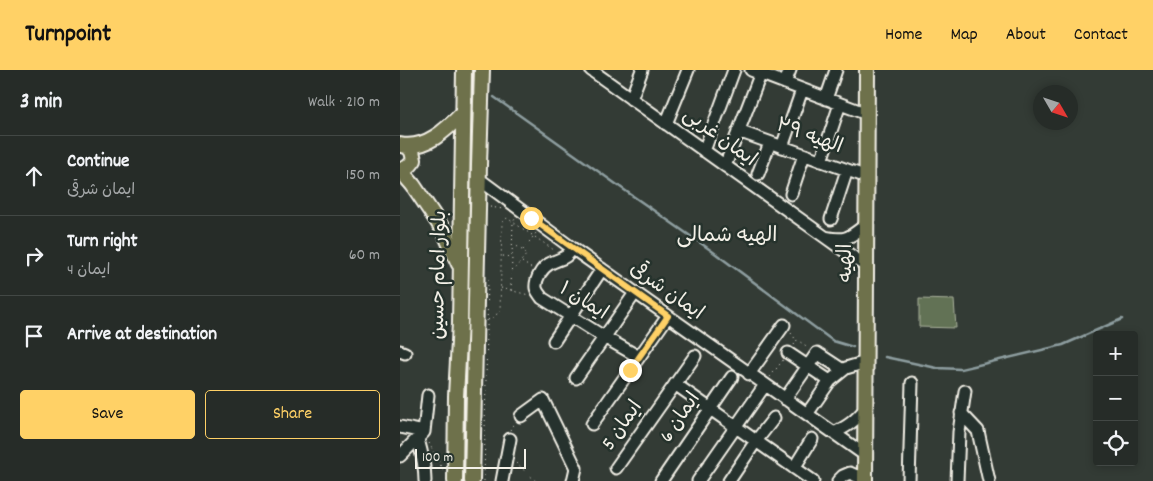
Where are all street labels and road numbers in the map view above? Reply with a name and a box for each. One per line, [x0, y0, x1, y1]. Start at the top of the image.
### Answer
street label: ایمان غربی [676, 102, 762, 174]
street label: الهیه ۲۹ [772, 112, 846, 162]
street label: بلوار امام حسین [425, 210, 455, 340]
street label: الهیه [833, 244, 861, 282]
street label: ایمان شرقی [623, 254, 710, 328]
street label: ایمان ۱ [553, 276, 613, 328]
street label: ایمان 6 [654, 387, 708, 449]
street label: ایمان 5 [596, 395, 650, 457]

